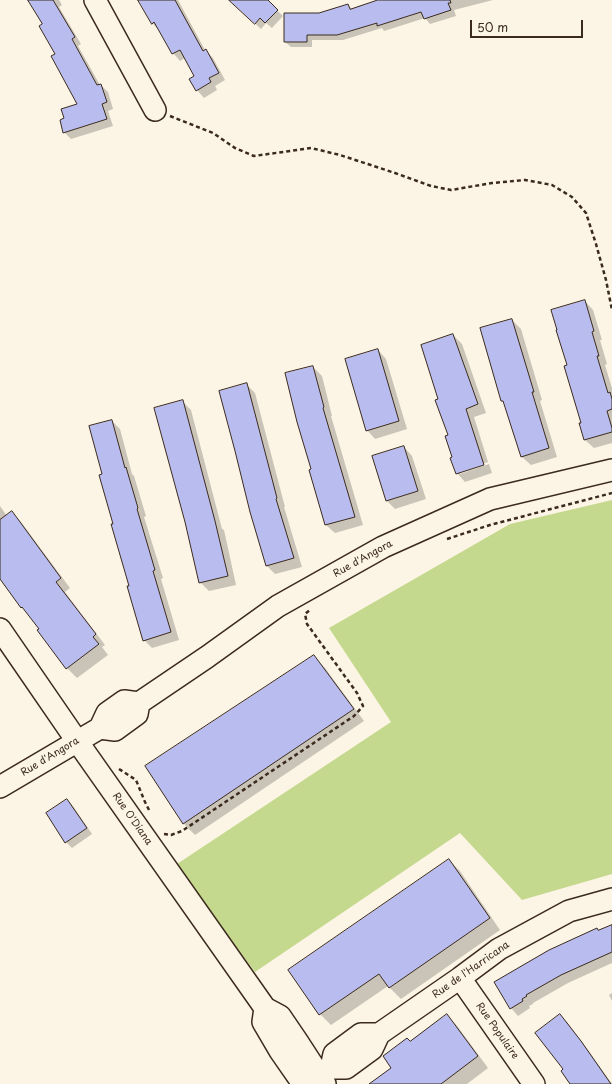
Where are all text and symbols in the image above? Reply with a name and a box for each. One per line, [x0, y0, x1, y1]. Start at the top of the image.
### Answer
scale bar [472, 12, 585, 38]
text: 50 m [477, 18, 508, 36]
street label: Rue d'Angora [331, 538, 395, 580]
street label: Rue d'Angora [19, 735, 81, 779]
street label: Rue O'Diana [109, 790, 155, 848]
street label: Rue de l'Harricana [430, 939, 512, 1001]
street label: Rue Populaire [473, 1000, 521, 1062]

